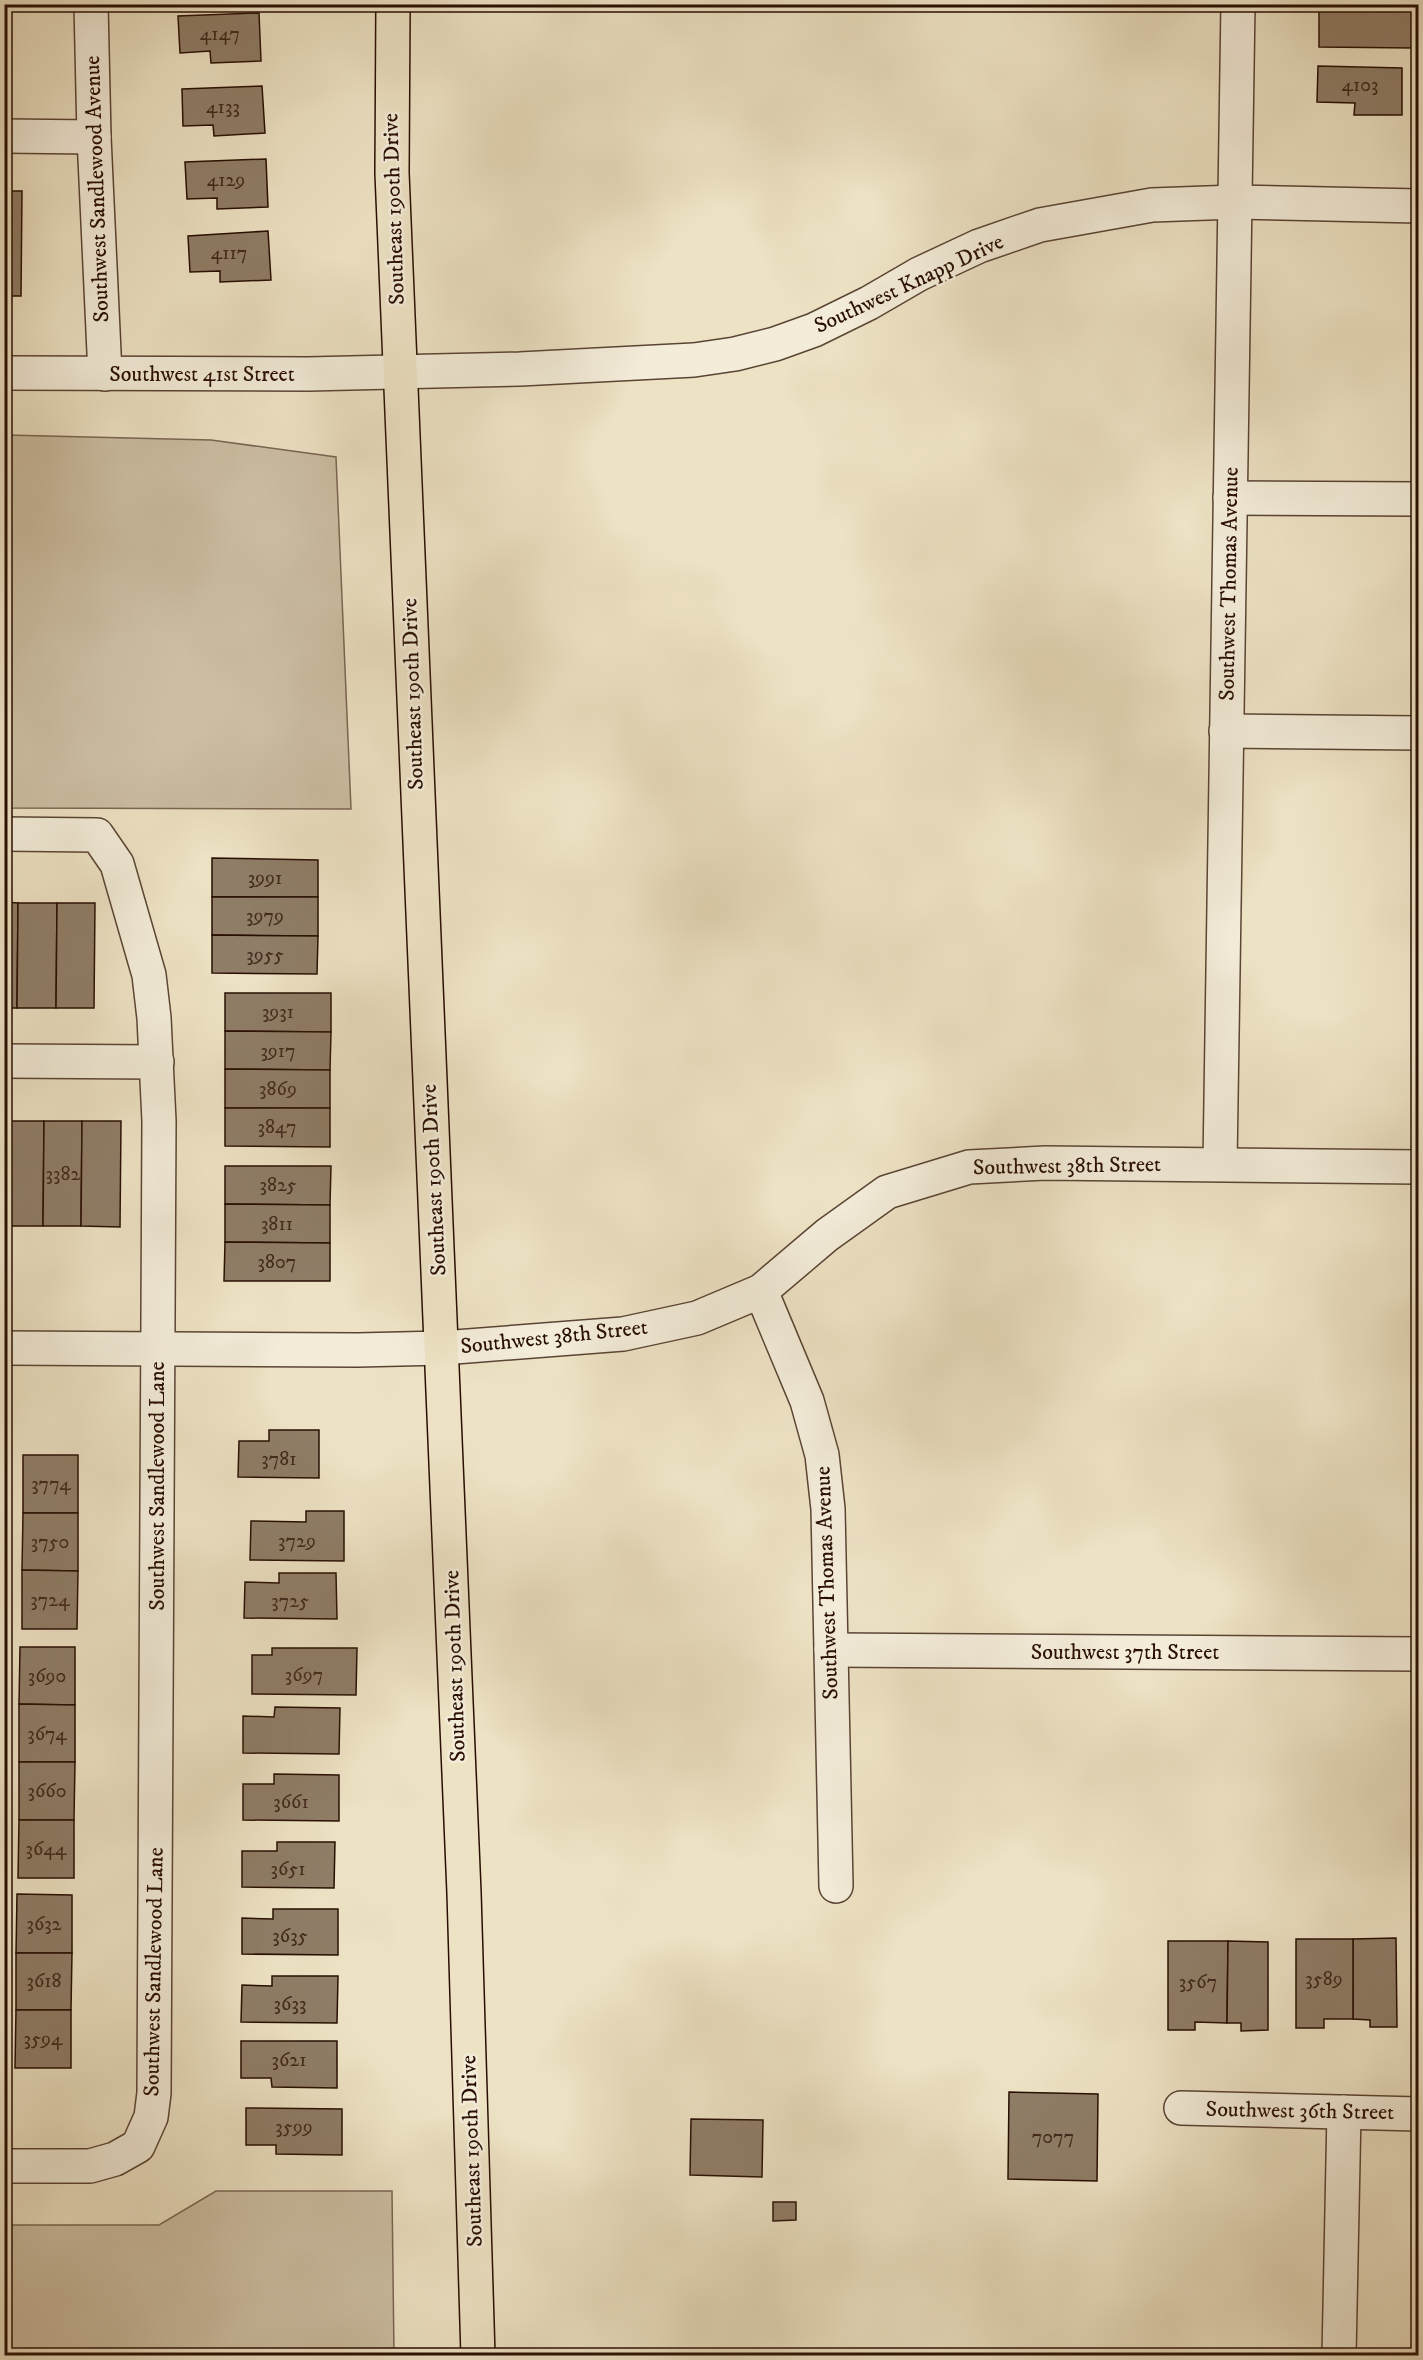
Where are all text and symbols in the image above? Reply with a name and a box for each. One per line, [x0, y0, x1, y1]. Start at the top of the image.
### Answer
house number: 4147 [200, 22, 240, 47]
street label: Southwest Sandlewood Avenue [79, 55, 115, 323]
house number: 4103 [1341, 73, 1379, 98]
house number: 4133 [206, 95, 240, 120]
street label: Southeast 190th Drive [377, 113, 411, 305]
house number: 4129 [207, 168, 245, 193]
street label: Southwest Knapp Drive [810, 228, 1008, 340]
house number: 4117 [211, 241, 247, 266]
street label: Southwest 41st Street [109, 361, 295, 388]
street label: Southwest Thomas Avenue [1213, 467, 1245, 701]
street label: Southeast 190th Drive [396, 598, 430, 790]
house number: 3991 [248, 866, 282, 891]
house number: 3979 [246, 904, 284, 929]
house number: 3955 [246, 943, 284, 968]
house number: 3931 [262, 1000, 294, 1025]
house number: 3917 [260, 1039, 296, 1064]
house number: 3869 [259, 1077, 297, 1102]
street label: Southeast 190th Drive [415, 1083, 453, 1277]
house number: 3847 [258, 1115, 296, 1140]
street label: Southwest 38th Street [973, 1151, 1161, 1181]
house number: 3382 [46, 1162, 81, 1187]
house number: 3825 [259, 1173, 297, 1198]
house number: 3811 [261, 1212, 293, 1237]
house number: 3807 [258, 1250, 296, 1275]
street label: Southwest 38th Street [459, 1314, 649, 1360]
street label: Southwest Sandlewood Lane [144, 1361, 171, 1611]
house number: 3781 [261, 1447, 297, 1472]
street label: Southwest Thomas Avenue [809, 1466, 845, 1700]
house number: 3774 [31, 1472, 71, 1497]
house number: 3729 [278, 1529, 316, 1554]
house number: 3750 [31, 1530, 69, 1555]
street label: Southeast 190th Drive [438, 1570, 472, 1762]
house number: 3724 [30, 1588, 70, 1613]
house number: 3725 [271, 1589, 309, 1614]
street label: Southwest 37th Street [1031, 1639, 1219, 1666]
house number: 3697 [285, 1663, 323, 1688]
house number: 3690 [28, 1664, 66, 1689]
house number: 3674 [27, 1722, 67, 1747]
house number: 3660 [27, 1779, 67, 1804]
house number: 3661 [273, 1790, 309, 1815]
house number: 3644 [26, 1837, 67, 1862]
street label: Southwest Sandlewood Lane [138, 1847, 170, 2097]
house number: 3651 [270, 1857, 306, 1882]
house number: 3632 [26, 1912, 62, 1937]
house number: 3635 [272, 1924, 308, 1949]
house number: 3589 [1305, 1967, 1343, 1992]
house number: 3618 [26, 1969, 62, 1994]
house number: 3567 [1179, 1970, 1217, 1995]
house number: 3633 [274, 1992, 306, 2017]
house number: 3594 [24, 2027, 63, 2052]
house number: 3621 [271, 2048, 307, 2073]
street label: Southeast 190th Drive [455, 2055, 489, 2247]
street label: Southwest 36th Street [1205, 2096, 1395, 2126]
house number: 3599 [275, 2115, 313, 2140]
house number: 7077 [1032, 2125, 1074, 2150]

